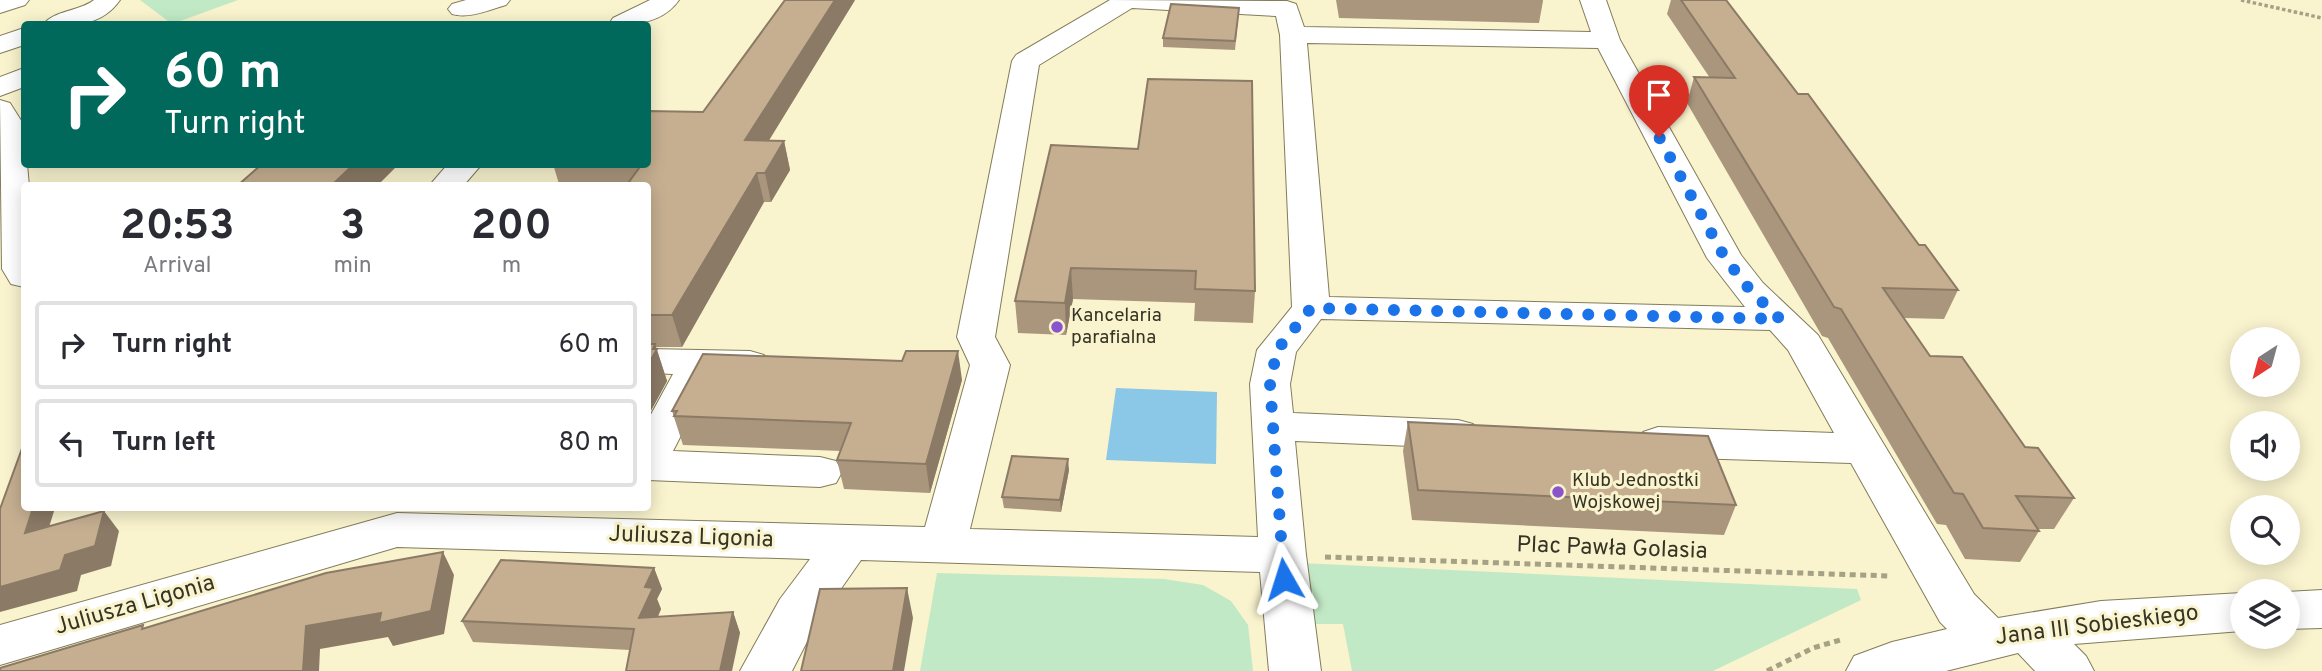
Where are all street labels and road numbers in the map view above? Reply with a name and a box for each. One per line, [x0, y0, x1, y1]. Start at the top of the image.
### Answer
street label: Juliusza Ligonia [608, 521, 774, 555]
street label: Plac Pawła Golasia [1516, 531, 1708, 567]
street label: Juliusza Ligonia [52, 569, 218, 643]
street label: Jana III Sobieskiego [1994, 599, 2200, 653]

